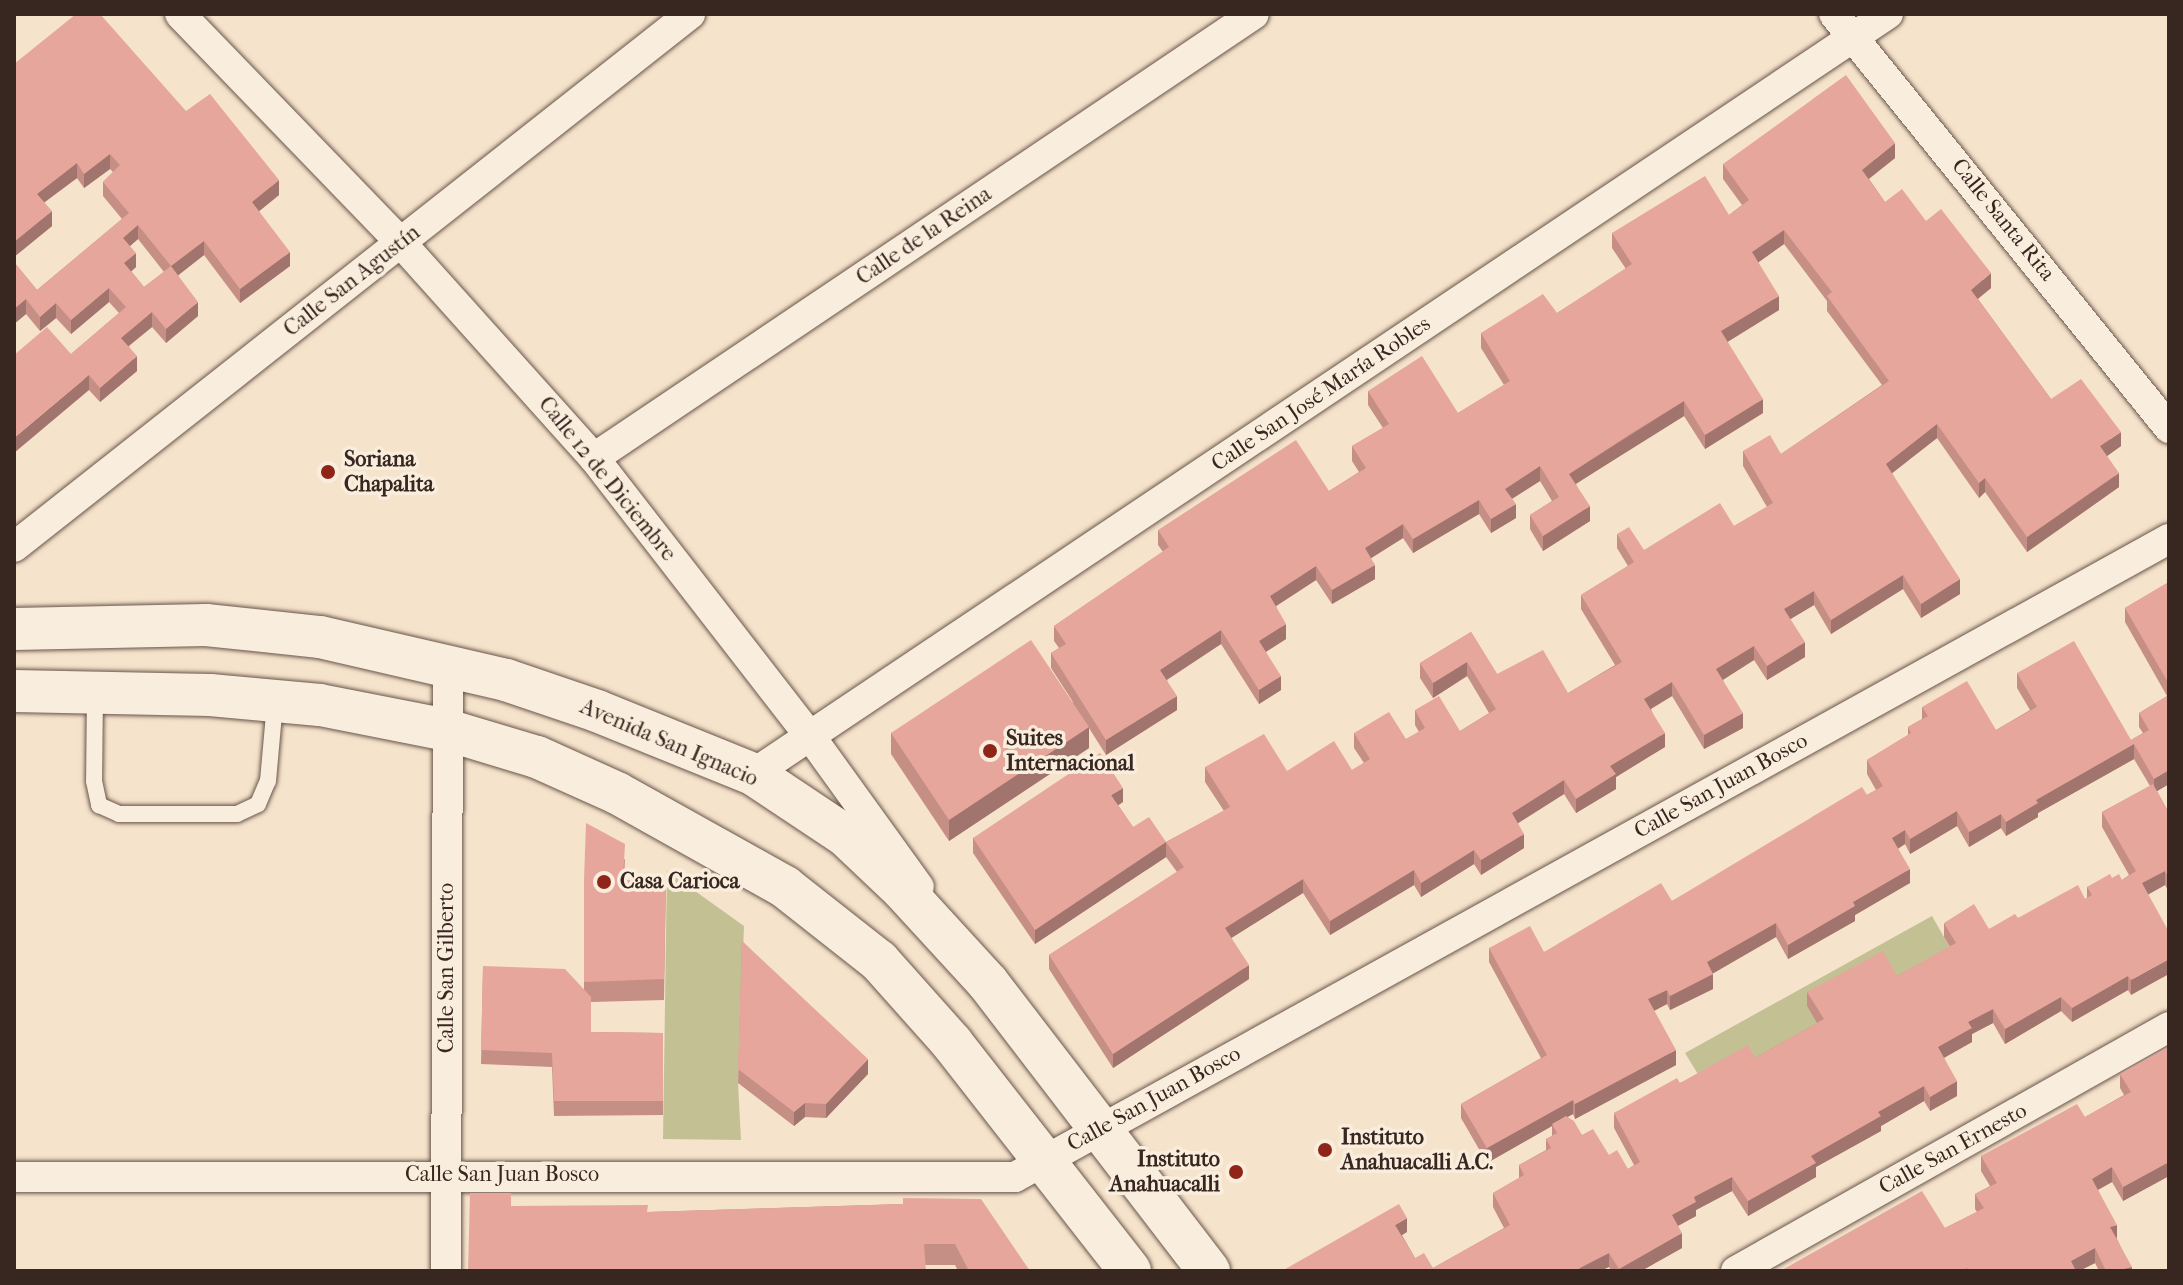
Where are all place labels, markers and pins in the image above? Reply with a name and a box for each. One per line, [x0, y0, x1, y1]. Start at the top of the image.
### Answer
place label: Soriana Chapalita [344, 446, 434, 498]
marker: Soriana Chapalita [319, 463, 337, 481]
place label: Suites Internacional [1006, 725, 1134, 776]
marker: Suites Internacional [981, 742, 999, 760]
place label: Casa Carioca [620, 869, 740, 895]
marker: Casa Carioca [595, 873, 613, 891]
place label: Instituto Anahuacalli A.C. [1341, 1124, 1493, 1176]
marker: Instituto Anahuacalli A.C. [1316, 1141, 1334, 1159]
place label: Instituto Anahuacalli [1110, 1146, 1220, 1198]
marker: Instituto Anahuacalli [1227, 1163, 1245, 1181]

